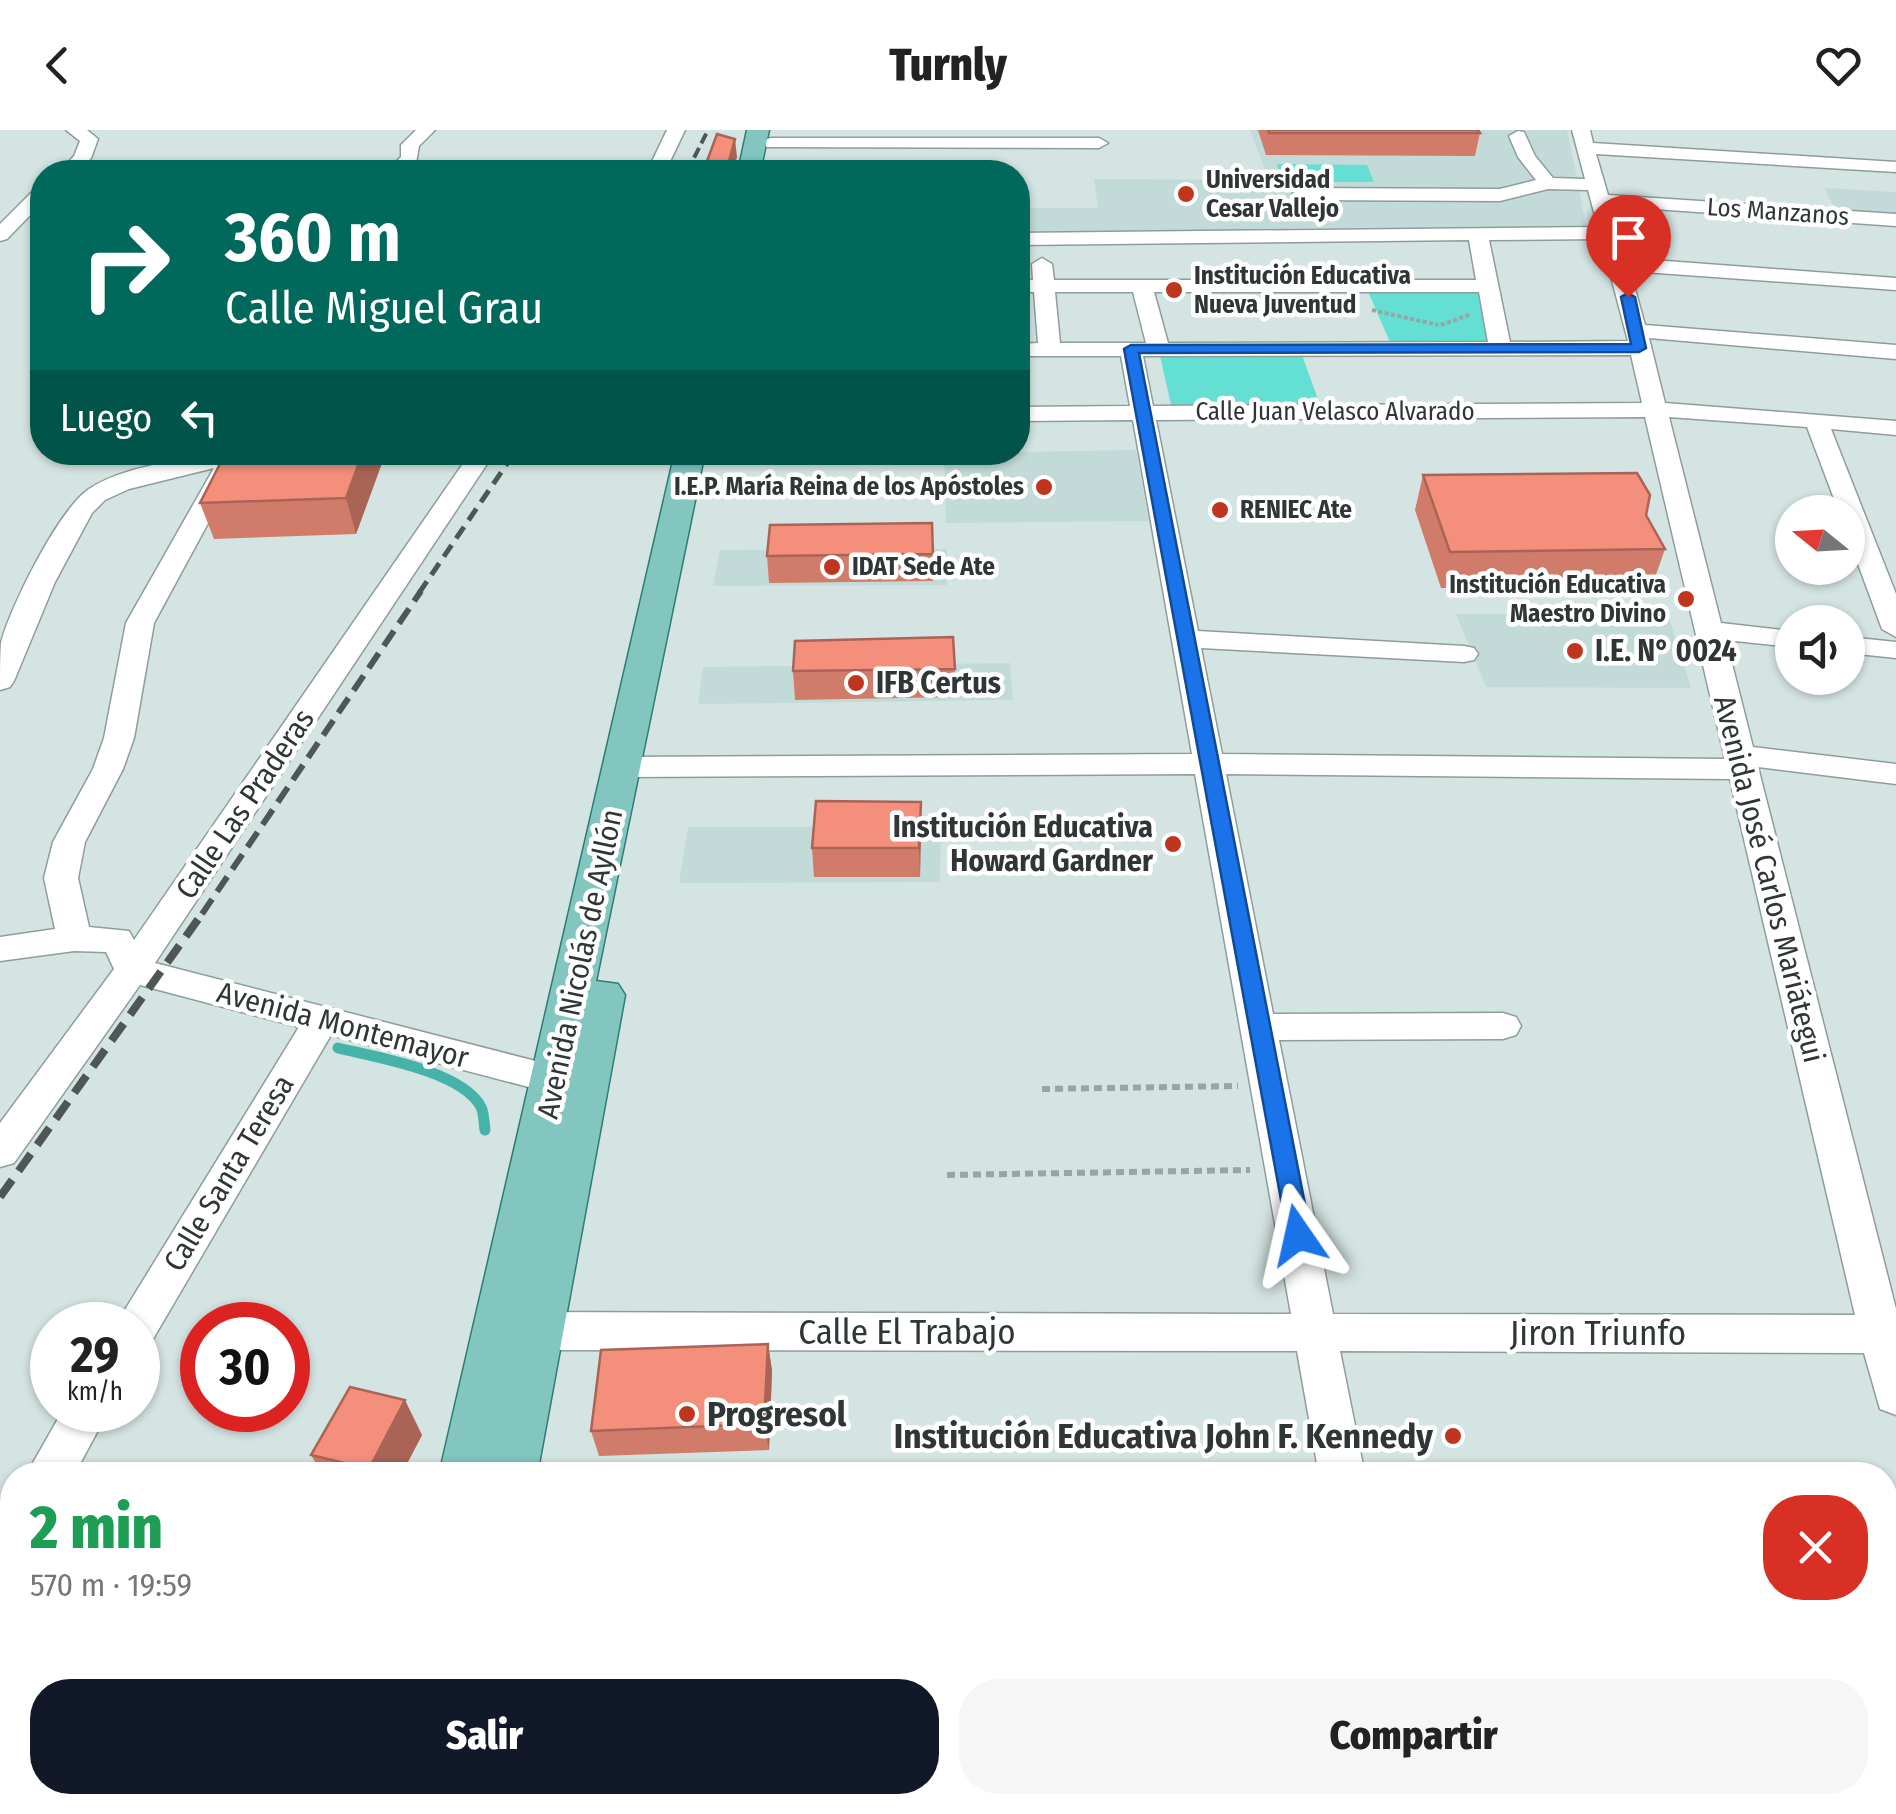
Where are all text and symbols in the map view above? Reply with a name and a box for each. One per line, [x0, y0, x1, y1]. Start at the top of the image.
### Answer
icon: back [30, 38, 85, 93]
text: Turnly [889, 38, 1007, 92]
icon: heart [1811, 38, 1866, 93]
place label: Universidad Cesar Vallejo [1206, 165, 1339, 224]
marker: Universidad Cesar Vallejo [1175, 183, 1197, 205]
street label: Los Manzanos [1706, 192, 1850, 232]
pin [1586, 195, 1671, 298]
text: 360 m [225, 196, 401, 280]
icon: right [60, 200, 190, 330]
icon: arrive [1601, 210, 1656, 265]
place label: Institución Educativa Nueva Juventud [1194, 261, 1411, 320]
marker: Institución Educativa Nueva Juventud [1163, 279, 1185, 301]
text: Calle Miguel Grau [225, 281, 543, 335]
icon: left [172, 390, 227, 445]
text: Luego [60, 395, 152, 441]
street label: Calle Juan Velasco Alvarado [1195, 397, 1475, 427]
place label: I.E.P. María Reina de los Apóstoles [674, 472, 1024, 502]
marker: I.E.P. María Reina de los Apóstoles [1033, 476, 1055, 498]
place label: RENIEC Ate [1240, 495, 1352, 525]
north arrow [1775, 495, 1865, 585]
map controls [1775, 495, 1865, 695]
marker: RENIEC Ate [1209, 499, 1231, 521]
place label: IDAT Sede Ate [852, 552, 995, 582]
marker: IDAT Sede Ate [821, 556, 843, 578]
place label: Institución Educativa Maestro Divino [1449, 570, 1666, 629]
marker: Institución Educativa Maestro Divino [1675, 588, 1697, 610]
button: sound [1775, 605, 1865, 695]
place label: I.E. N° 0024 [1595, 633, 1737, 669]
marker: I.E. N° 0024 [1564, 640, 1586, 662]
place label: IFB Certus [876, 665, 1001, 701]
marker: IFB Certus [845, 672, 867, 694]
street label: Avenida José Carlos Mariátegui [1706, 692, 1832, 1066]
street label: Calle Las Praderas [168, 702, 322, 906]
street label: Avenida Nicolás de Ayllón [530, 806, 630, 1122]
place label: Institución Educativa Howard Gardner [893, 809, 1154, 879]
marker: Institución Educativa Howard Gardner [1162, 833, 1184, 855]
street label: Avenida Montemayor [213, 974, 473, 1076]
street label: Calle Santa Teresa [156, 1068, 302, 1278]
position arrow [1246, 1183, 1350, 1287]
speed limit sign: 30 [180, 1302, 310, 1432]
street label: Calle El Trabajo [798, 1311, 1016, 1353]
street label: Jiron Triunfo [1510, 1312, 1686, 1354]
text: 29 [71, 1325, 119, 1385]
text: km/h [67, 1377, 123, 1407]
place label: Progresol [707, 1393, 847, 1435]
marker: Progresol [676, 1403, 698, 1425]
place label: Institución Educativa John F. Kennedy [894, 1415, 1433, 1457]
marker: Institución Educativa John F. Kennedy [1442, 1425, 1464, 1447]
text: 2 min [30, 1492, 163, 1564]
button: close [1763, 1495, 1868, 1600]
text: 570 m · 19:59 [30, 1566, 192, 1604]
button: Salir [30, 1679, 939, 1794]
button: Compartir [959, 1679, 1868, 1794]

